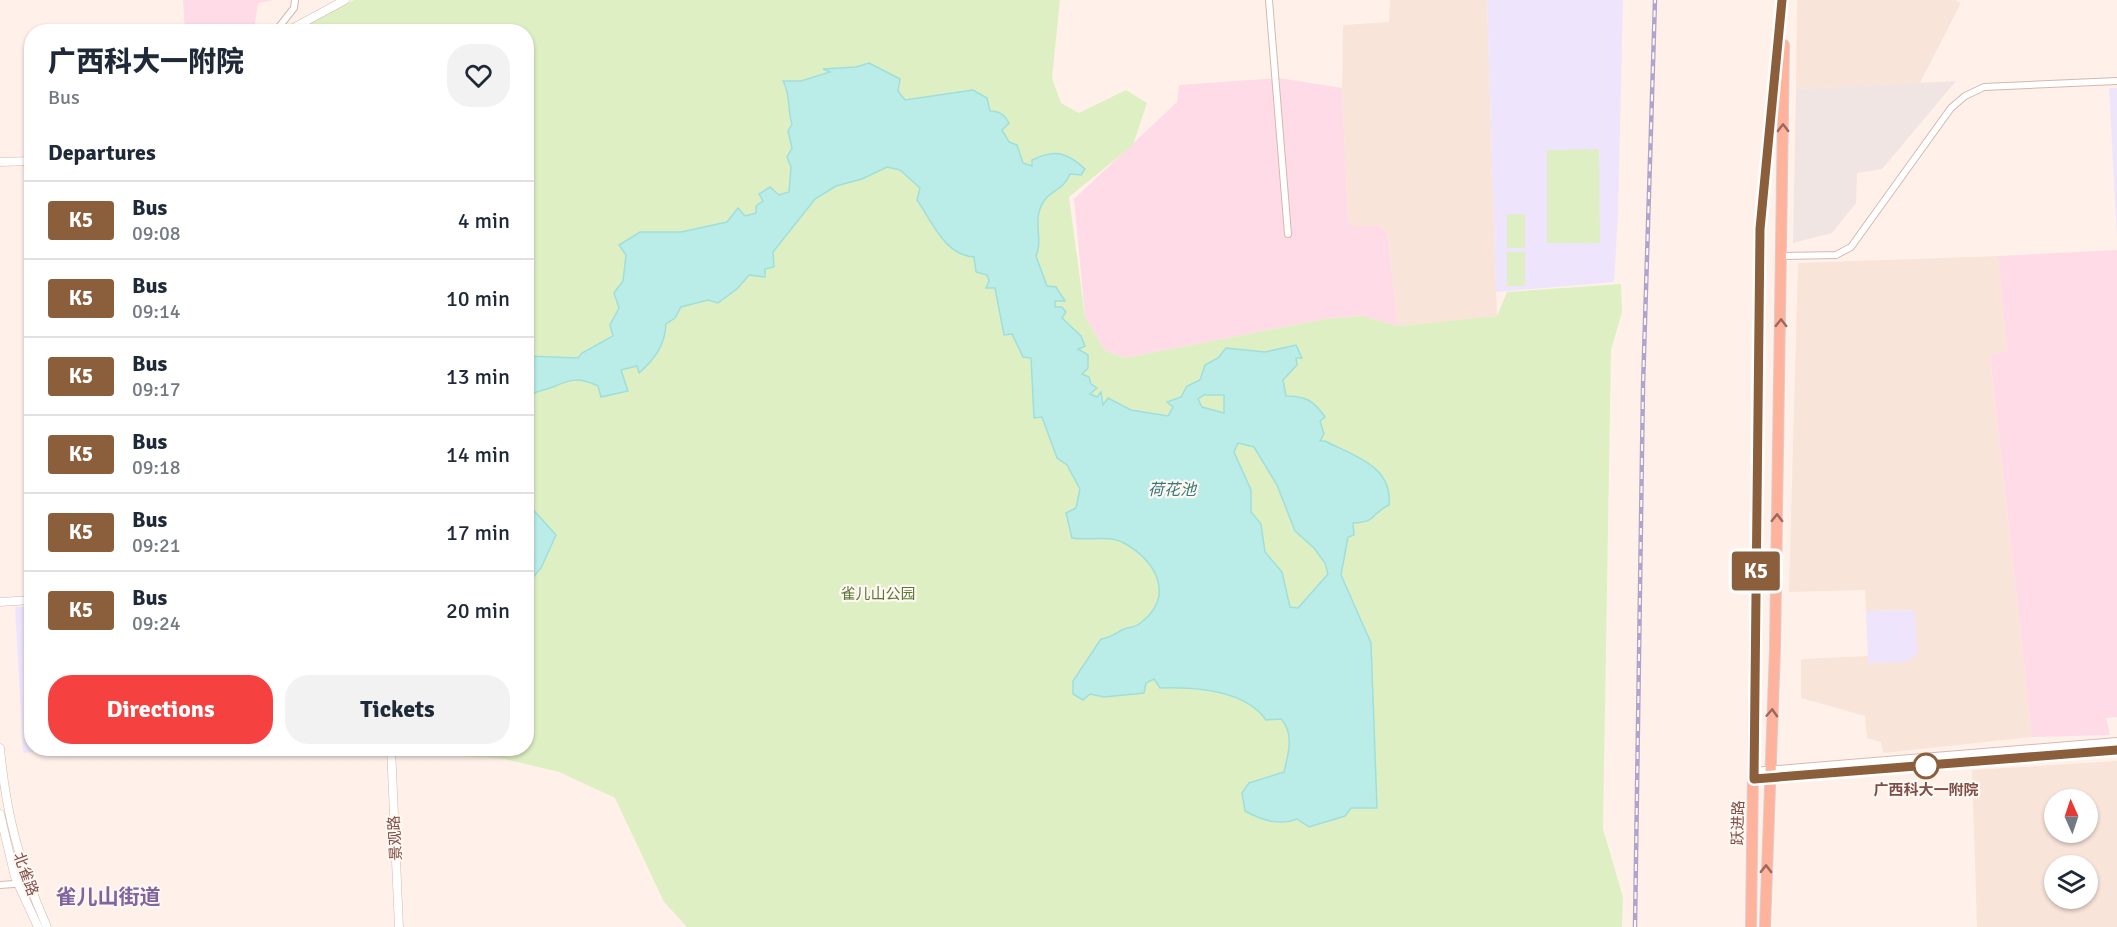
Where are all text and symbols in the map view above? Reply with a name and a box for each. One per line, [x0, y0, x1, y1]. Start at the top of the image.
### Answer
button: heart [447, 44, 510, 107]
text: 广西科大一附院 [48, 45, 244, 79]
text: Bus [48, 85, 80, 110]
one-way arrow [1777, 123, 1789, 132]
text: Departures [48, 139, 156, 166]
text: Bus [132, 194, 167, 221]
text: K5 [69, 207, 93, 233]
text: 4 min [458, 207, 510, 234]
text: 09:08 [132, 221, 181, 246]
text: Bus [132, 272, 167, 299]
text: K5 [69, 285, 93, 311]
text: 10 min [446, 285, 510, 312]
text: 09:14 [132, 299, 181, 324]
one-way arrow [1774, 318, 1787, 327]
text: Bus [132, 350, 167, 377]
text: K5 [69, 363, 93, 389]
text: 13 min [446, 363, 510, 390]
text: 09:17 [132, 377, 181, 402]
text: Bus [132, 428, 167, 455]
text: K5 [69, 441, 93, 467]
text: 14 min [446, 441, 510, 468]
text: 09:18 [132, 455, 181, 480]
water label: 荷花池 [1148, 480, 1198, 500]
text: Bus [132, 506, 167, 533]
one-way arrow [1771, 513, 1783, 522]
text: K5 [69, 519, 93, 545]
text: 17 min [446, 519, 510, 546]
text: 09:21 [132, 533, 181, 558]
line badge: K5 [1729, 552, 1783, 590]
text: K5 [1744, 558, 1768, 584]
text: Bus [132, 584, 167, 611]
park label: 雀儿山公园 [840, 585, 916, 603]
text: K5 [69, 597, 93, 623]
text: 20 min [446, 597, 510, 624]
text: 09:24 [132, 611, 181, 636]
button: Directions [48, 675, 273, 744]
button: Tickets [285, 675, 510, 744]
one-way arrow [1765, 708, 1778, 717]
marker: 广西科大一附院 [1913, 753, 1939, 779]
place label: 广西科大一附院 [1873, 781, 1979, 799]
north arrow [2044, 789, 2098, 843]
map controls [2044, 789, 2098, 909]
street label: 跃进路 [1729, 800, 1747, 846]
street label: 景观路 [385, 815, 405, 861]
street label: 北雀路 [10, 850, 42, 898]
button: layers [2044, 855, 2098, 909]
one-way arrow [1760, 864, 1772, 873]
district label: 雀儿山街道 [56, 884, 161, 910]

